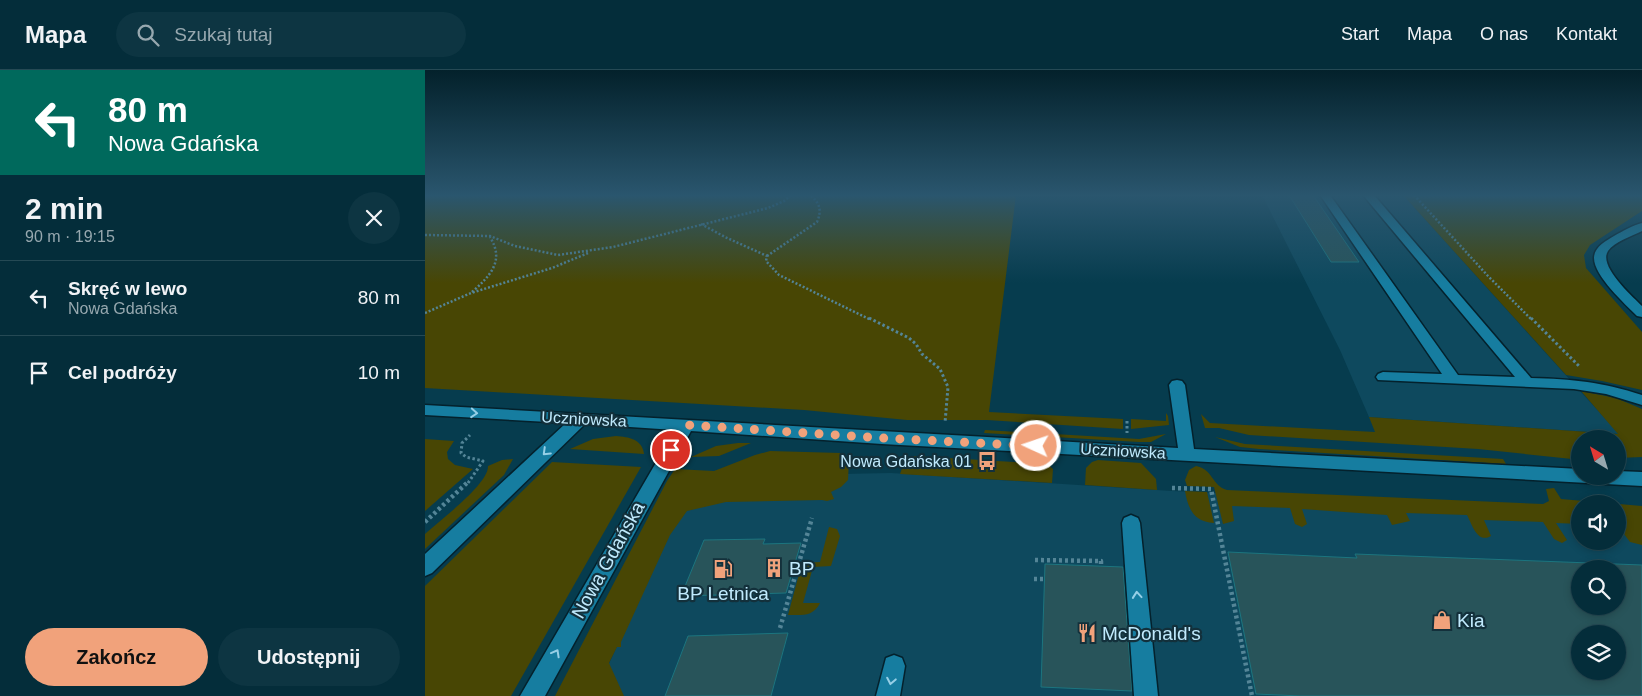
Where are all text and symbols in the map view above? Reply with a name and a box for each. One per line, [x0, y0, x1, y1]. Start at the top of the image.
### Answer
search box [116, 12, 466, 57]
text: Mapa [25, 21, 86, 48]
icon: search [134, 21, 162, 49]
text: Szukaj tutaj [174, 24, 273, 45]
text: Start [1341, 24, 1379, 44]
text: Mapa [1407, 24, 1452, 44]
text: O nas [1480, 24, 1528, 44]
text: Kontakt [1556, 24, 1617, 44]
icon: left [25, 90, 90, 155]
text: 80 m [108, 90, 188, 129]
text: Nowa Gdańska [108, 131, 258, 156]
text: 2 min [25, 192, 103, 225]
button: close [348, 192, 400, 244]
text: 90 m · 19:15 [25, 228, 115, 245]
text: Skręć w lewo [68, 278, 187, 299]
icon: left [25, 284, 53, 312]
text: 80 m [358, 287, 400, 308]
text: Nowa Gdańska [68, 300, 177, 317]
icon: arrive [25, 359, 53, 387]
text: Cel podróży [68, 362, 177, 383]
text: 10 m [358, 362, 400, 383]
one-way arrow [470, 407, 478, 418]
street label: Uczniowska [541, 408, 627, 430]
position arrow [1009, 419, 1061, 471]
pin [650, 429, 692, 471]
north arrow [1571, 430, 1626, 485]
map controls [1571, 430, 1626, 680]
icon: arrive [657, 436, 685, 464]
street label: Uczniowska [1080, 440, 1166, 462]
one-way arrow [543, 446, 552, 455]
bus stop icon: Nowa Gdańska 01 [976, 450, 998, 472]
place label: Nowa Gdańska 01 [840, 453, 972, 470]
button: sound [1571, 495, 1626, 550]
street label: Nowa Gdańska [567, 498, 649, 622]
building icon: BP [763, 557, 785, 579]
fuel station icon: BP Letnica [712, 558, 734, 580]
place label: BP [789, 558, 814, 579]
button: search [1571, 560, 1626, 615]
place label: BP Letnica [677, 583, 769, 604]
one-way arrow [1132, 591, 1143, 599]
shop icon: Kia [1431, 609, 1453, 631]
place label: Kia [1457, 610, 1485, 631]
restaurant icon: McDonald's [1076, 622, 1098, 644]
place label: McDonald's [1102, 623, 1201, 644]
button: layers [1571, 625, 1626, 680]
button: Zakończ [25, 628, 208, 686]
button: Udostępnij [218, 628, 400, 686]
one-way arrow [549, 650, 559, 659]
one-way arrow [886, 676, 897, 685]

